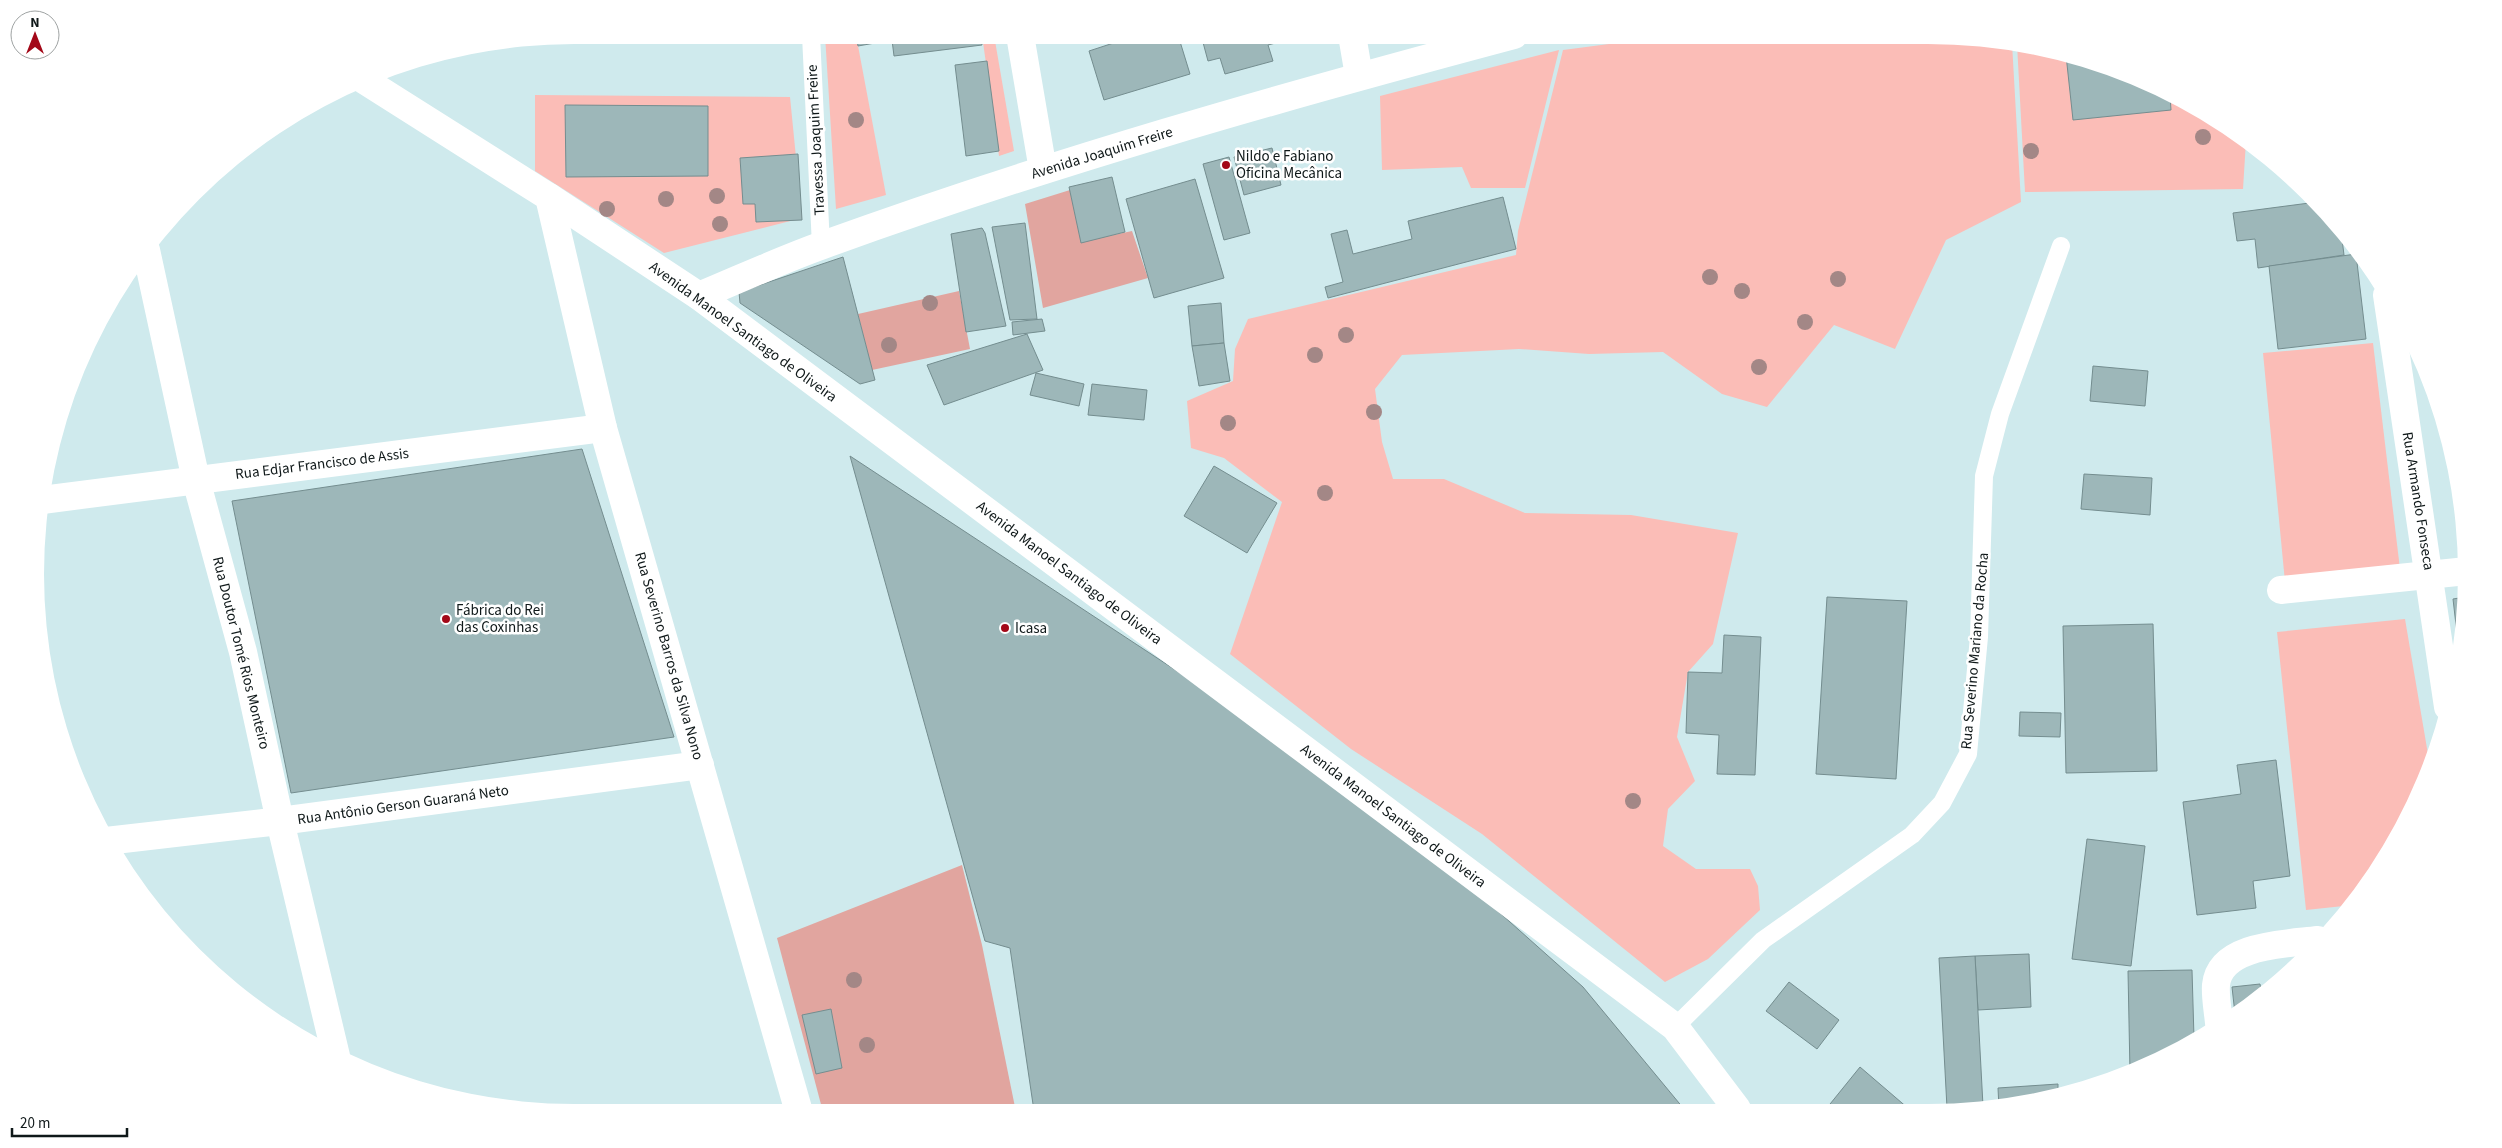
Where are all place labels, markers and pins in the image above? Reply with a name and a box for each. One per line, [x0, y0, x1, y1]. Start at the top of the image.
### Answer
place label: Nildo e Fabiano Oficina Mecânica [1236, 146, 1342, 184]
marker: Nildo e Fabiano Oficina Mecânica [1220, 159, 1232, 171]
place label: Fábrica do Rei das Coxinhas [456, 600, 544, 638]
marker: Fábrica do Rei das Coxinhas [440, 613, 452, 625]
place label: Icasa [1015, 618, 1047, 639]
marker: Icasa [999, 622, 1011, 634]

